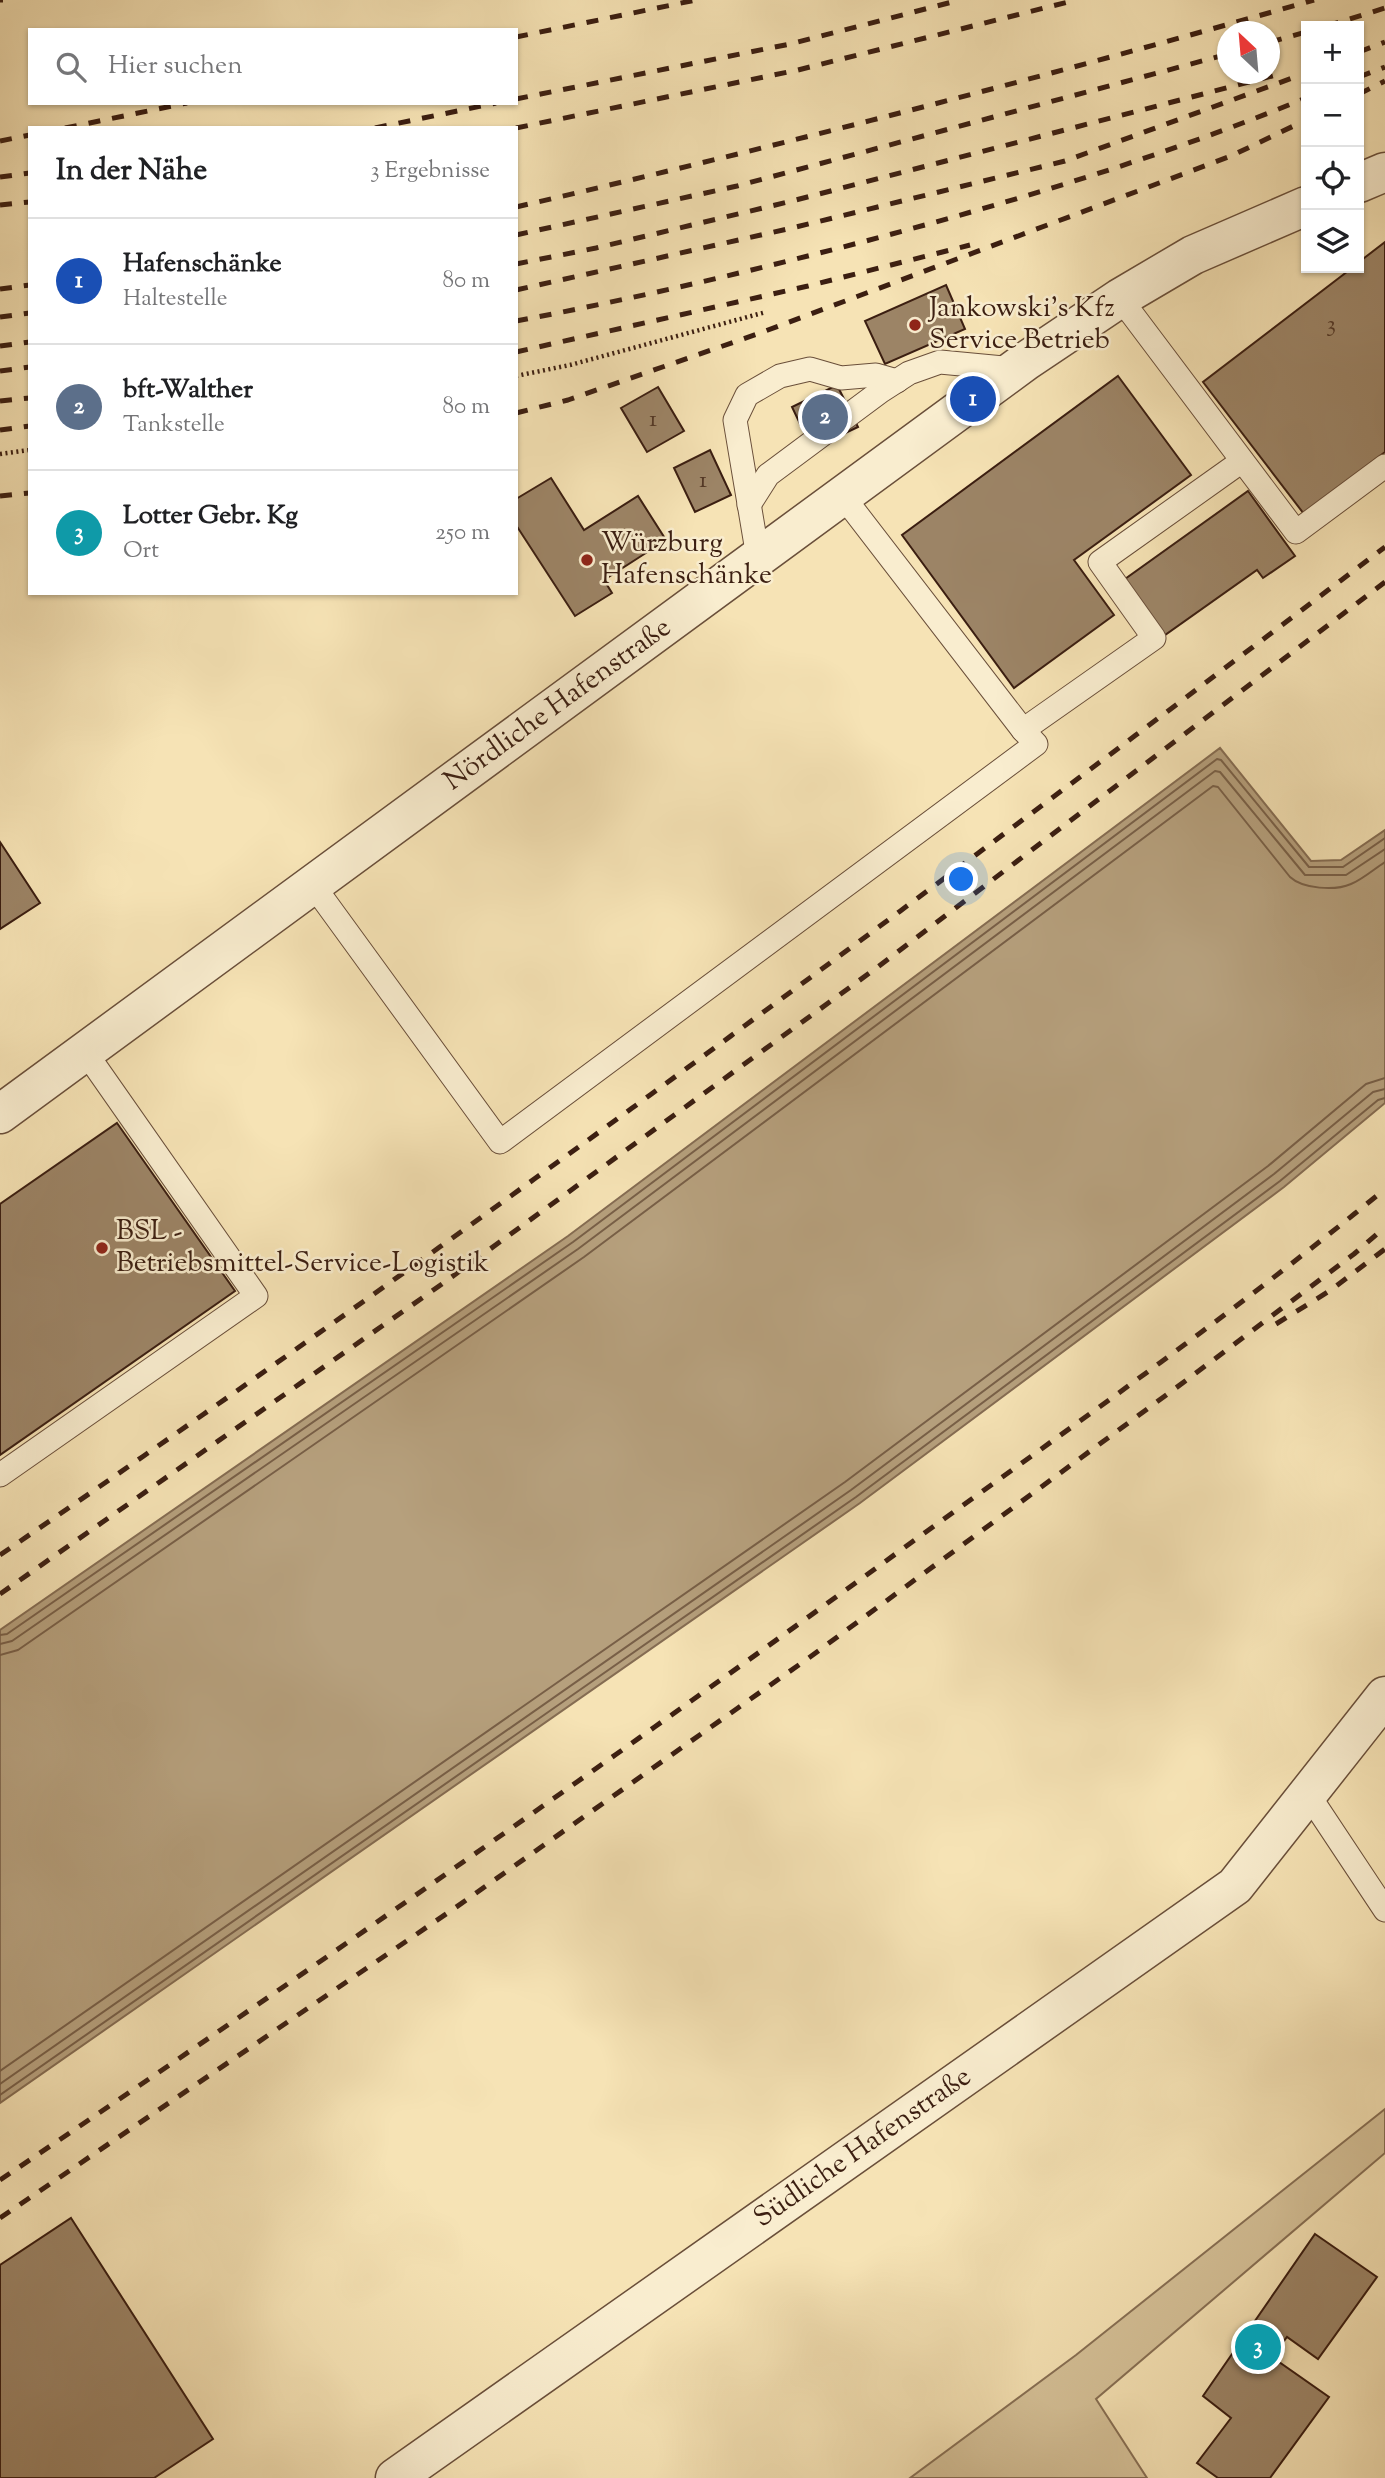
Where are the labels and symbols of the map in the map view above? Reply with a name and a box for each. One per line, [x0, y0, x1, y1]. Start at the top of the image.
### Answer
north arrow [1217, 21, 1280, 84]
place label: Jankowski's Kfz Service Betrieb [927, 289, 1115, 361]
house number: 3 [1326, 308, 1336, 342]
marker: Jankowski's Kfz Service Betrieb [907, 317, 923, 333]
pin: 1 [950, 373, 996, 425]
pin: 2 [802, 391, 848, 443]
house number: 1 [649, 403, 657, 437]
house number: 1 [699, 464, 707, 498]
place label: Würzburg Hafenschänke [601, 524, 772, 596]
marker: Würzburg Hafenschänke [579, 552, 595, 568]
street label: Nördliche Hafenstraße [436, 609, 680, 801]
your location [944, 862, 978, 896]
place label: BSL - Betriebsmittel-Service-Logistik [116, 1212, 489, 1284]
marker: BSL - Betriebsmittel-Service-Logistik [94, 1240, 110, 1256]
street label: Südliche Hafenstraße [746, 2058, 980, 2238]
pin: 3 [1235, 2321, 1281, 2373]

